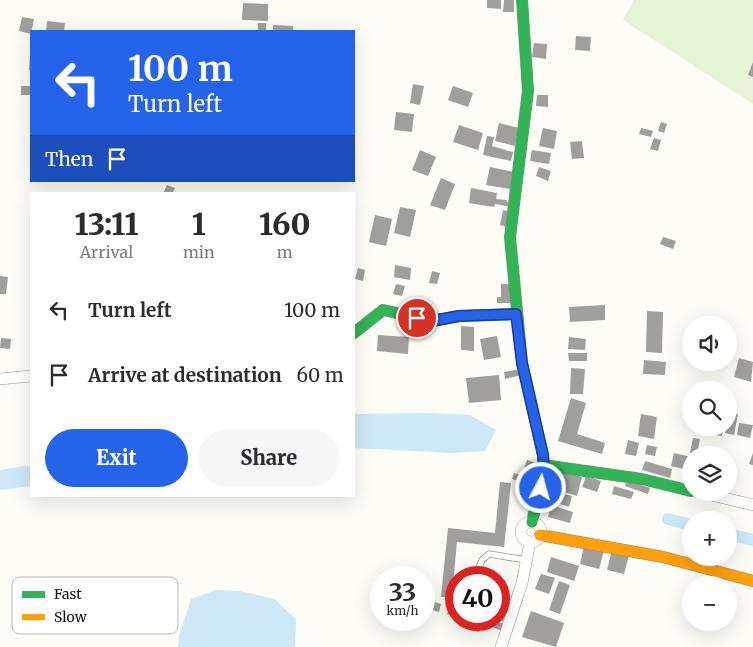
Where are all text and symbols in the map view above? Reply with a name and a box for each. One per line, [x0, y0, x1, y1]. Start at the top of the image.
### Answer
text: 100 m [128, 47, 233, 91]
icon: left [45, 50, 110, 115]
text: Turn left [128, 90, 222, 118]
icon: arrive [103, 145, 131, 173]
text: Then [45, 147, 93, 171]
text: 13:11 [75, 205, 138, 243]
text: 1 [192, 205, 206, 243]
text: 160 [259, 205, 310, 243]
text: Arrival [80, 242, 133, 262]
text: min [183, 242, 215, 262]
text: m [277, 242, 293, 262]
icon: left [45, 296, 73, 324]
pin [396, 297, 438, 339]
text: Turn left [88, 298, 172, 322]
text: 100 m [284, 298, 340, 322]
icon: arrive [403, 304, 431, 332]
map controls [682, 316, 737, 631]
button: sound [682, 316, 737, 371]
icon: arrive [45, 361, 73, 389]
text: Arrive at destination [88, 363, 282, 387]
text: 60 m [297, 363, 344, 387]
button: search [682, 381, 737, 436]
button: Exit [45, 429, 188, 487]
button: Share [198, 429, 340, 487]
button: layers [682, 446, 737, 501]
position arrow [514, 461, 566, 513]
button: + [682, 511, 737, 566]
speed limit sign: 40 [445, 566, 510, 631]
text: 33 [389, 576, 416, 608]
button: − [682, 576, 737, 631]
legend [12, 577, 178, 634]
text: Fast [54, 585, 82, 603]
text: km/h [387, 603, 418, 618]
text: Slow [54, 608, 87, 626]

